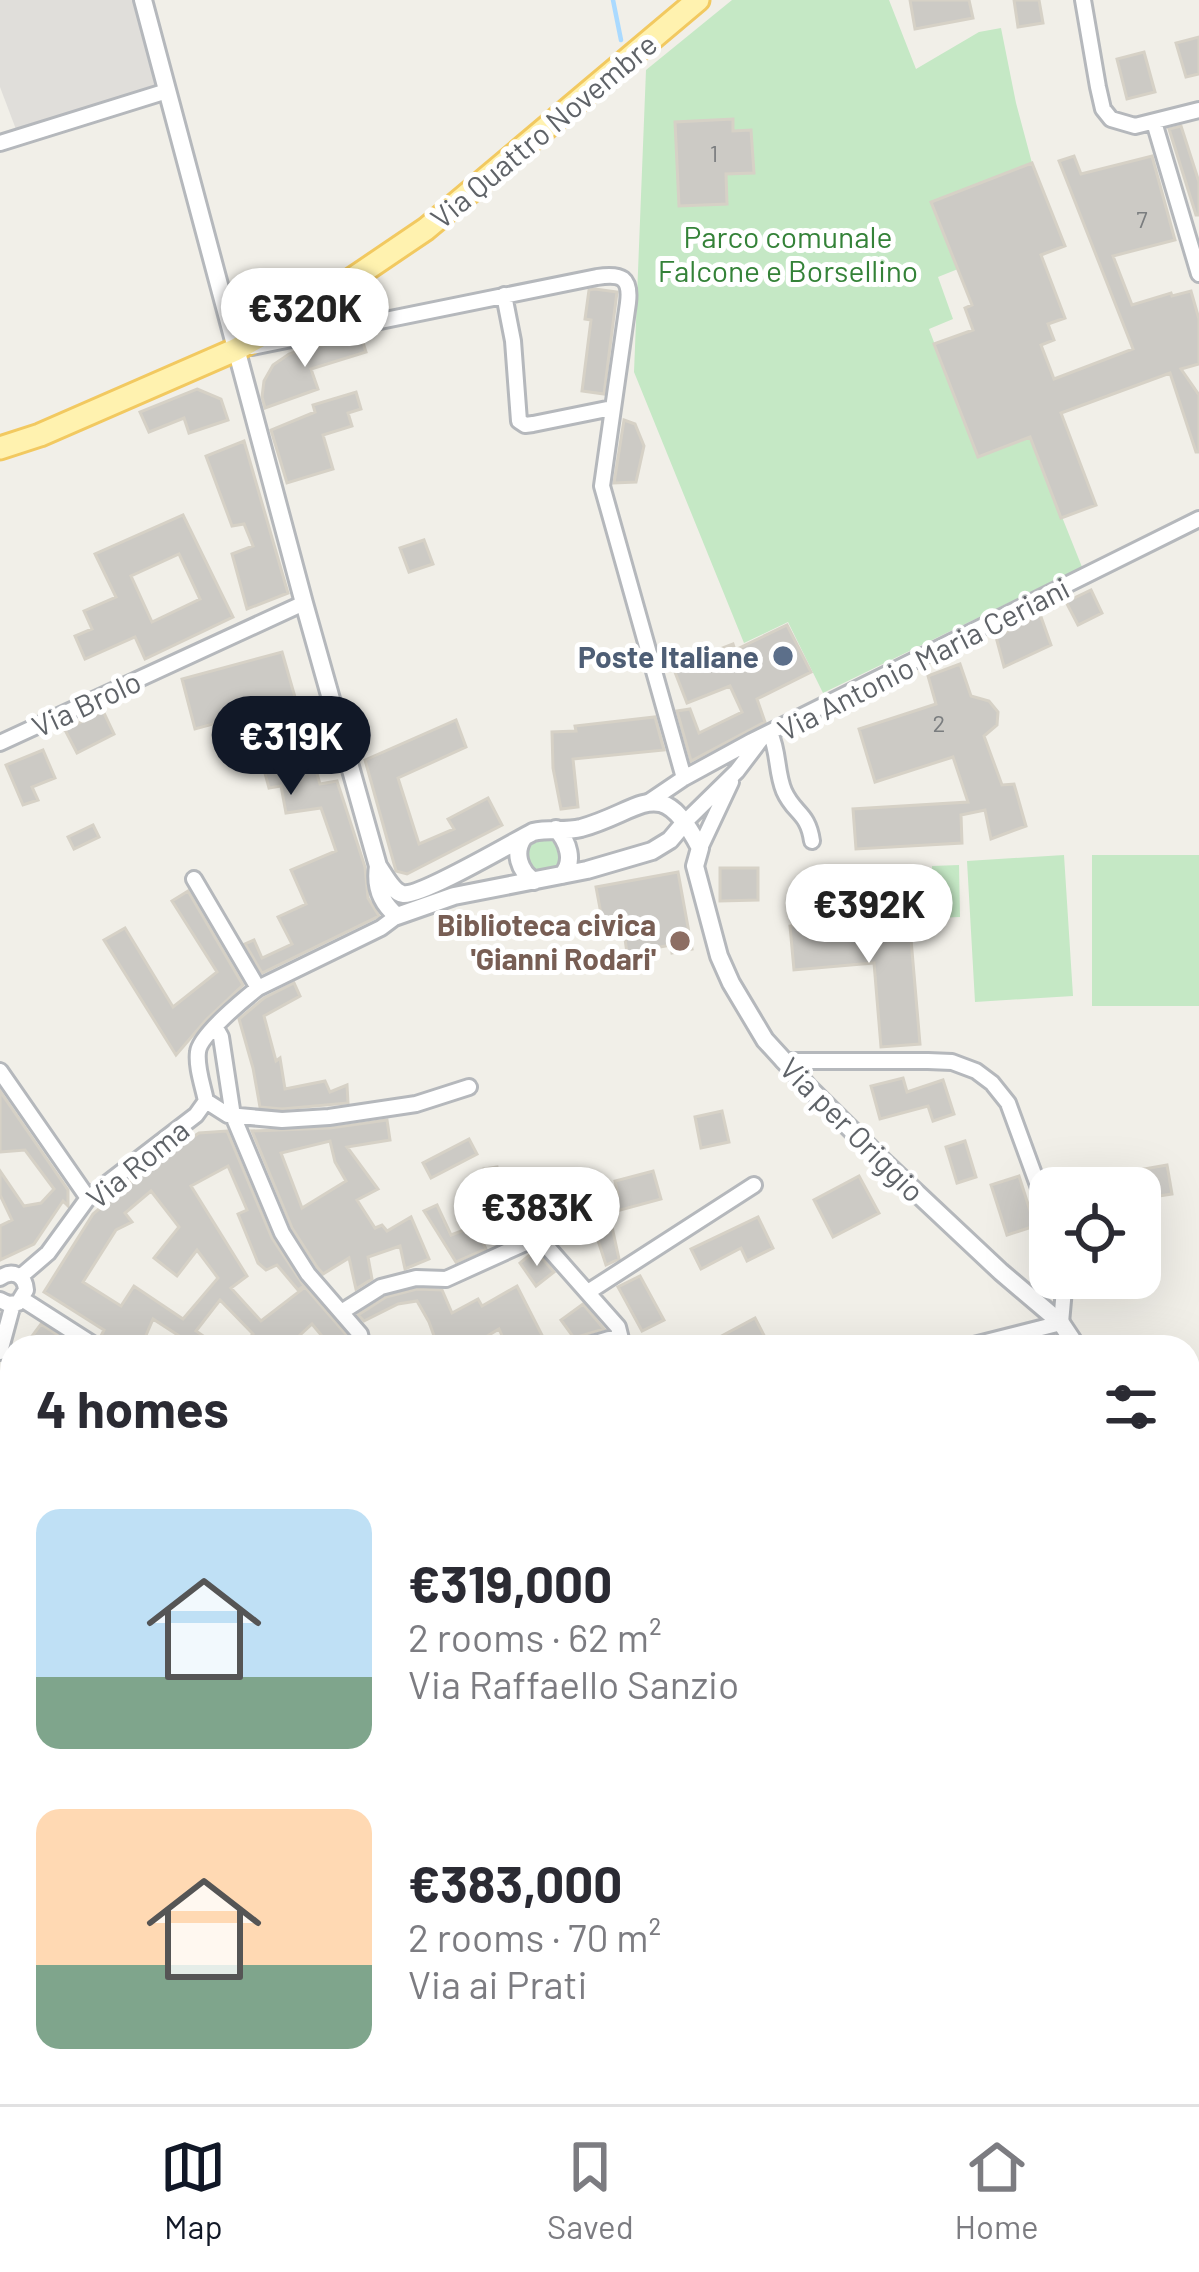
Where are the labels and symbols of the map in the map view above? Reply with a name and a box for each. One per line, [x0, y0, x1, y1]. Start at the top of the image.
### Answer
street label: Via Quattro Novembre [423, 25, 663, 235]
house number: 1 [710, 138, 718, 167]
house number: 7 [1136, 204, 1148, 233]
park label: Parco comunale Falcone e Borsellino [658, 218, 918, 288]
pin: €320K [221, 268, 389, 370]
street label: Via Antonio Maria Ceriani [771, 569, 1075, 747]
place label: Poste Italiane [578, 638, 759, 674]
marker: Poste Italiane [770, 643, 796, 669]
street label: Via Brolo [26, 662, 146, 744]
pin: €319K [207, 696, 375, 798]
house number: 2 [933, 708, 945, 737]
pin: €392K [785, 864, 953, 966]
place label: Biblioteca civica 'Gianni Rodari' [437, 906, 656, 976]
marker: Biblioteca civica 'Gianni Rodari' [667, 928, 693, 954]
street label: Via per Origgio [773, 1049, 933, 1209]
street label: Via Roma [78, 1111, 196, 1215]
pin: €383K [453, 1167, 621, 1269]

